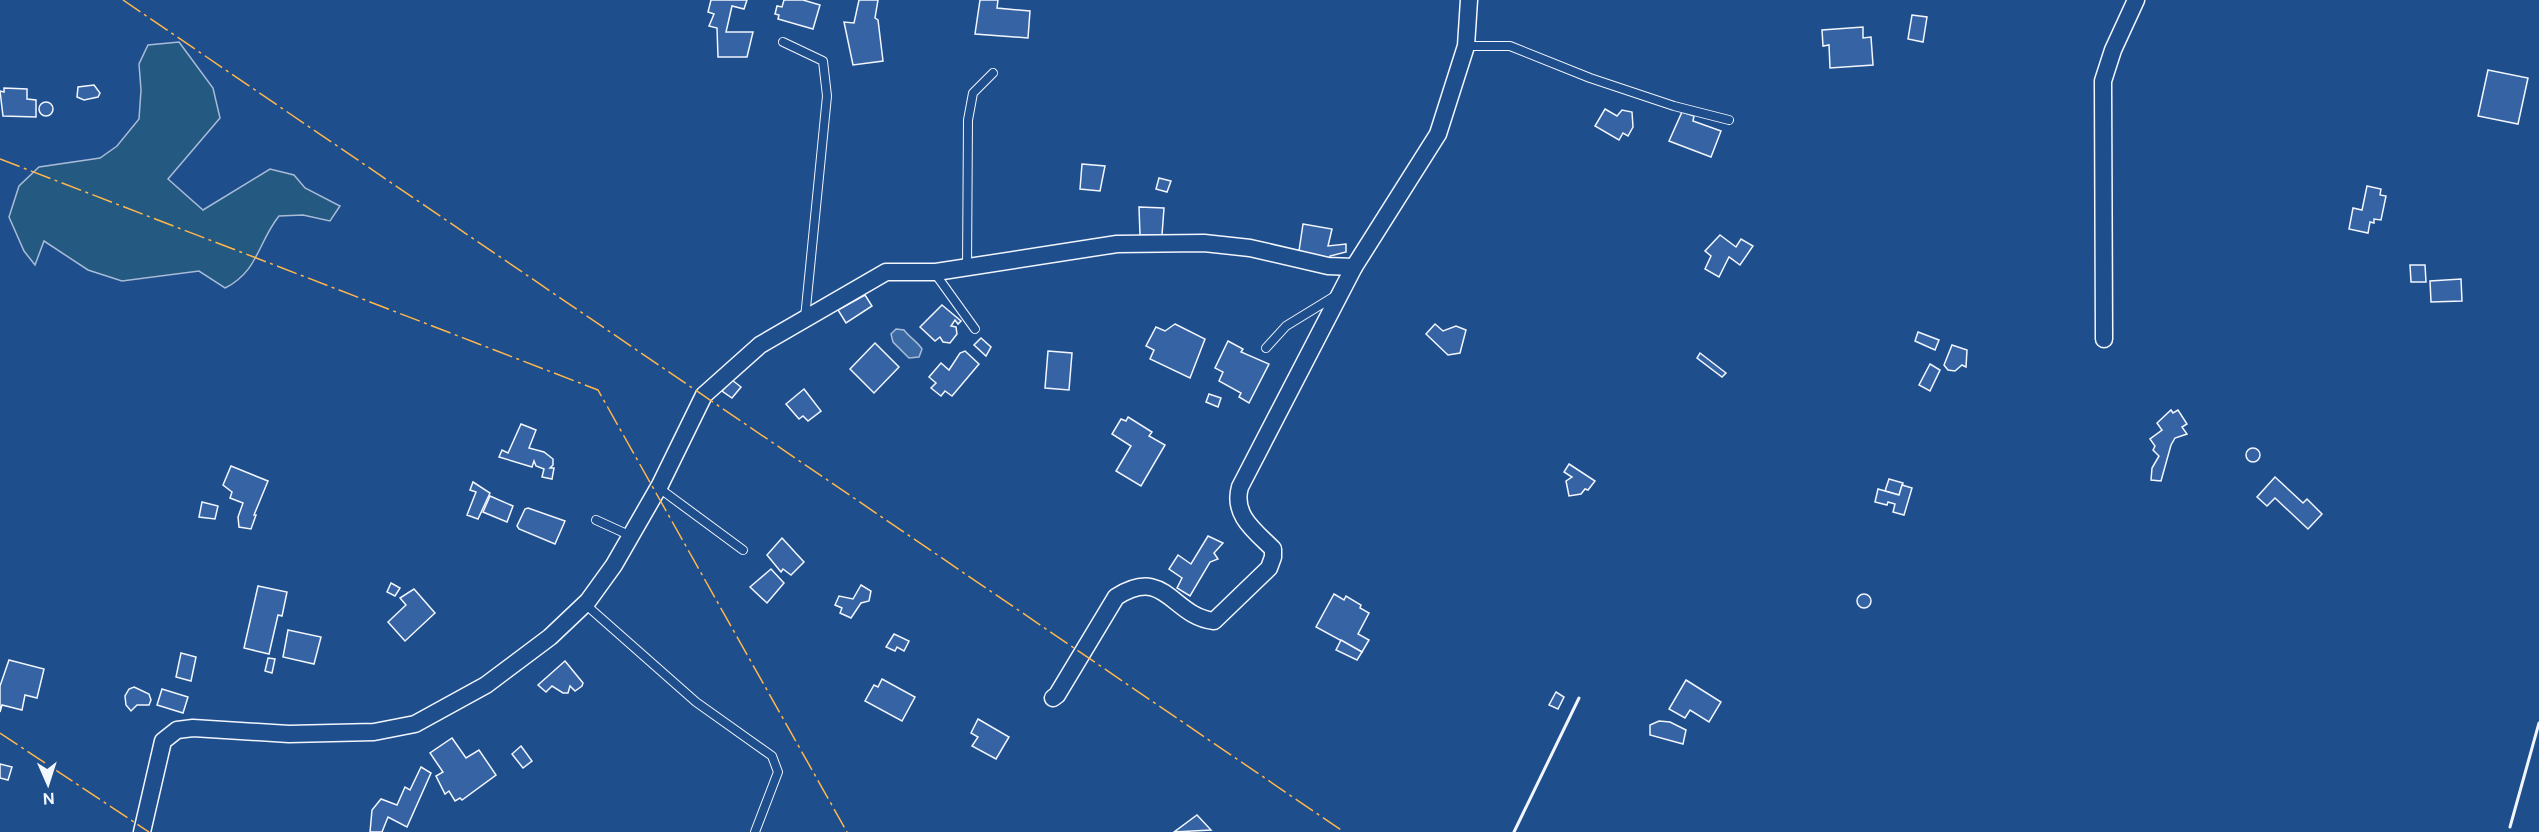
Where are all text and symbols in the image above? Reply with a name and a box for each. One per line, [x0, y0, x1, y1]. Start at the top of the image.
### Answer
north arrow [18, 754, 78, 814]
text: N [42, 788, 55, 809]

